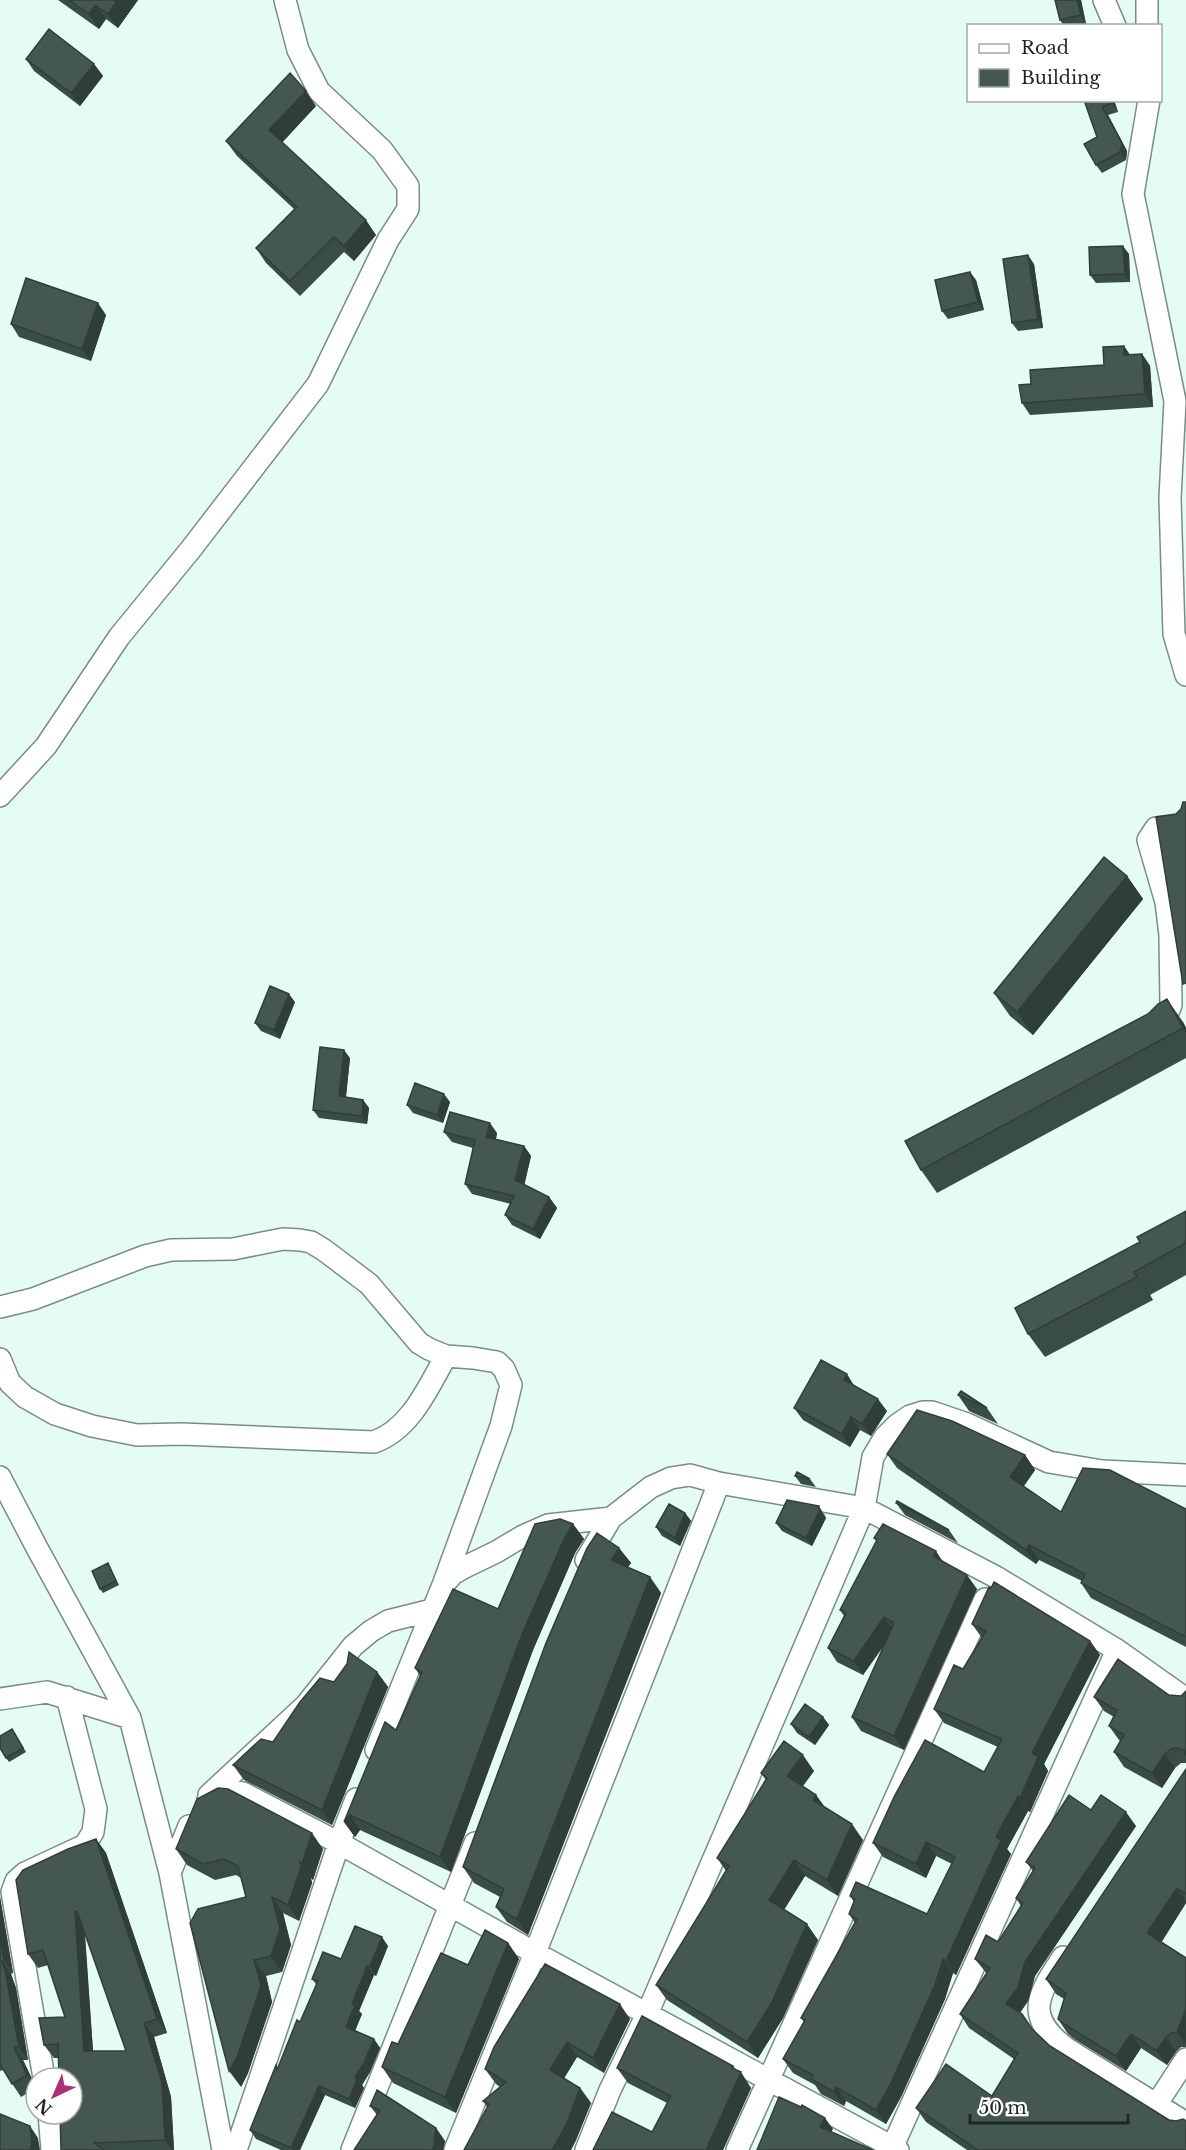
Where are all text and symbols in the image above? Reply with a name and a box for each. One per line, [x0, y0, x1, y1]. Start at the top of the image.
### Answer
legend [967, 24, 1162, 102]
text: Road [1021, 37, 1069, 59]
text: Building [1021, 67, 1100, 89]
north arrow [24, 2066, 84, 2126]
scale bar [970, 2087, 1128, 2125]
text: N [31, 2094, 56, 2119]
text: 50 m [979, 2097, 1027, 2119]

